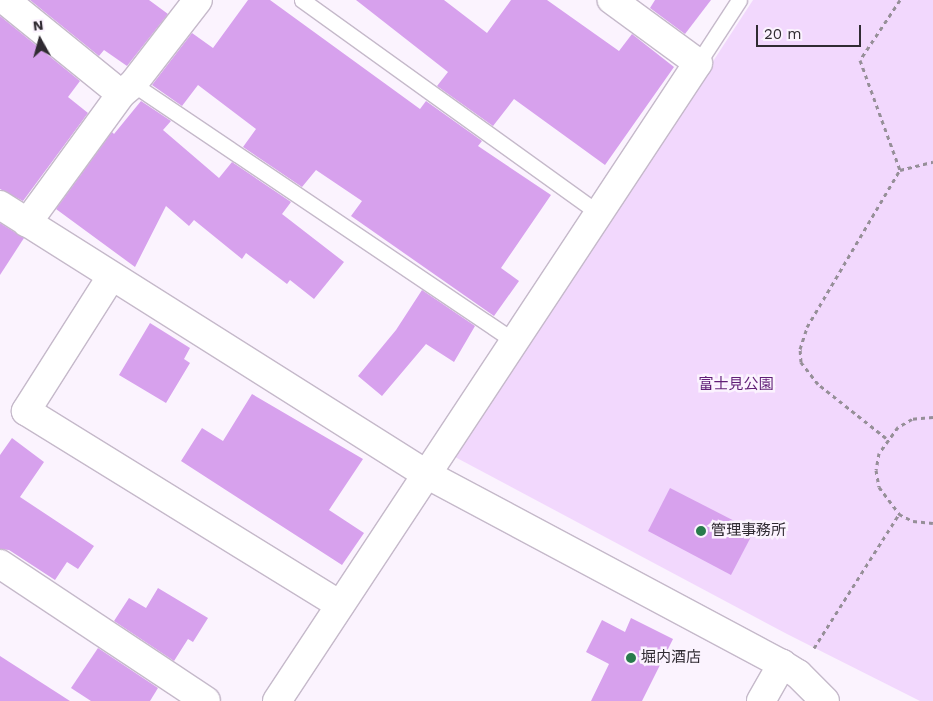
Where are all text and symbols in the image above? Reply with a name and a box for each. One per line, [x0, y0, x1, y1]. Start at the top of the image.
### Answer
north arrow [15, 15, 65, 65]
scale bar [758, 15, 863, 47]
text: N [32, 17, 44, 34]
text: 20 m [764, 25, 802, 43]
park label: 富士見公園 [699, 376, 773, 394]
place label: 管理事務所 [711, 522, 786, 540]
marker: 管理事務所 [695, 525, 707, 537]
place label: 堀内酒店 [641, 649, 701, 667]
marker: 堀内酒店 [625, 652, 637, 664]

